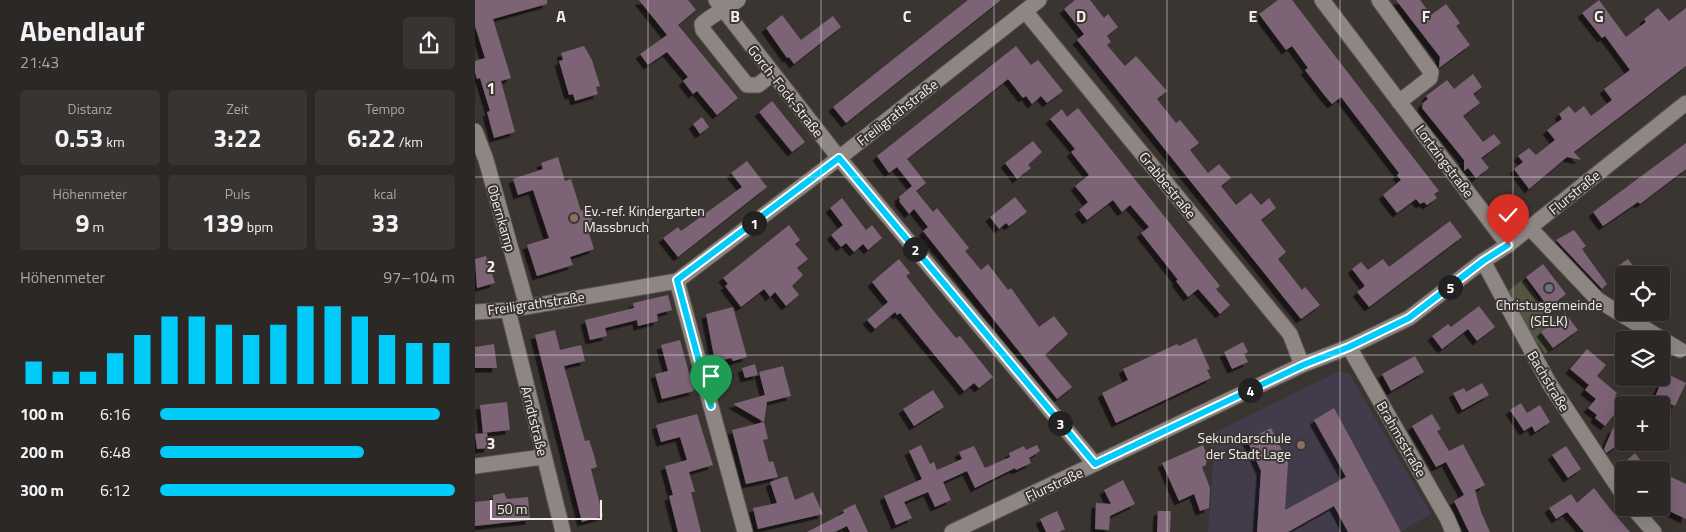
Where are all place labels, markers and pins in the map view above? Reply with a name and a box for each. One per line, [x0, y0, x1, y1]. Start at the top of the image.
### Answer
pin [1487, 194, 1529, 245]
place label: Ev.-ref. Kindergarten Massbruch [584, 200, 705, 237]
pin: 1 [741, 210, 767, 236]
marker: Ev.-ref. Kindergarten Massbruch [568, 212, 580, 224]
pin: 2 [903, 236, 927, 262]
pin: 5 [1437, 274, 1463, 300]
marker: Christusgemeinde (SELK) [1543, 282, 1555, 294]
place label: Christusgemeinde (SELK) [1496, 294, 1602, 331]
pin [690, 355, 732, 406]
pin: 4 [1237, 378, 1263, 402]
pin: 3 [1047, 410, 1073, 436]
place label: Sekundarschule der Stadt Lage [1198, 427, 1291, 464]
marker: Sekundarschule der Stadt Lage [1295, 439, 1307, 451]

